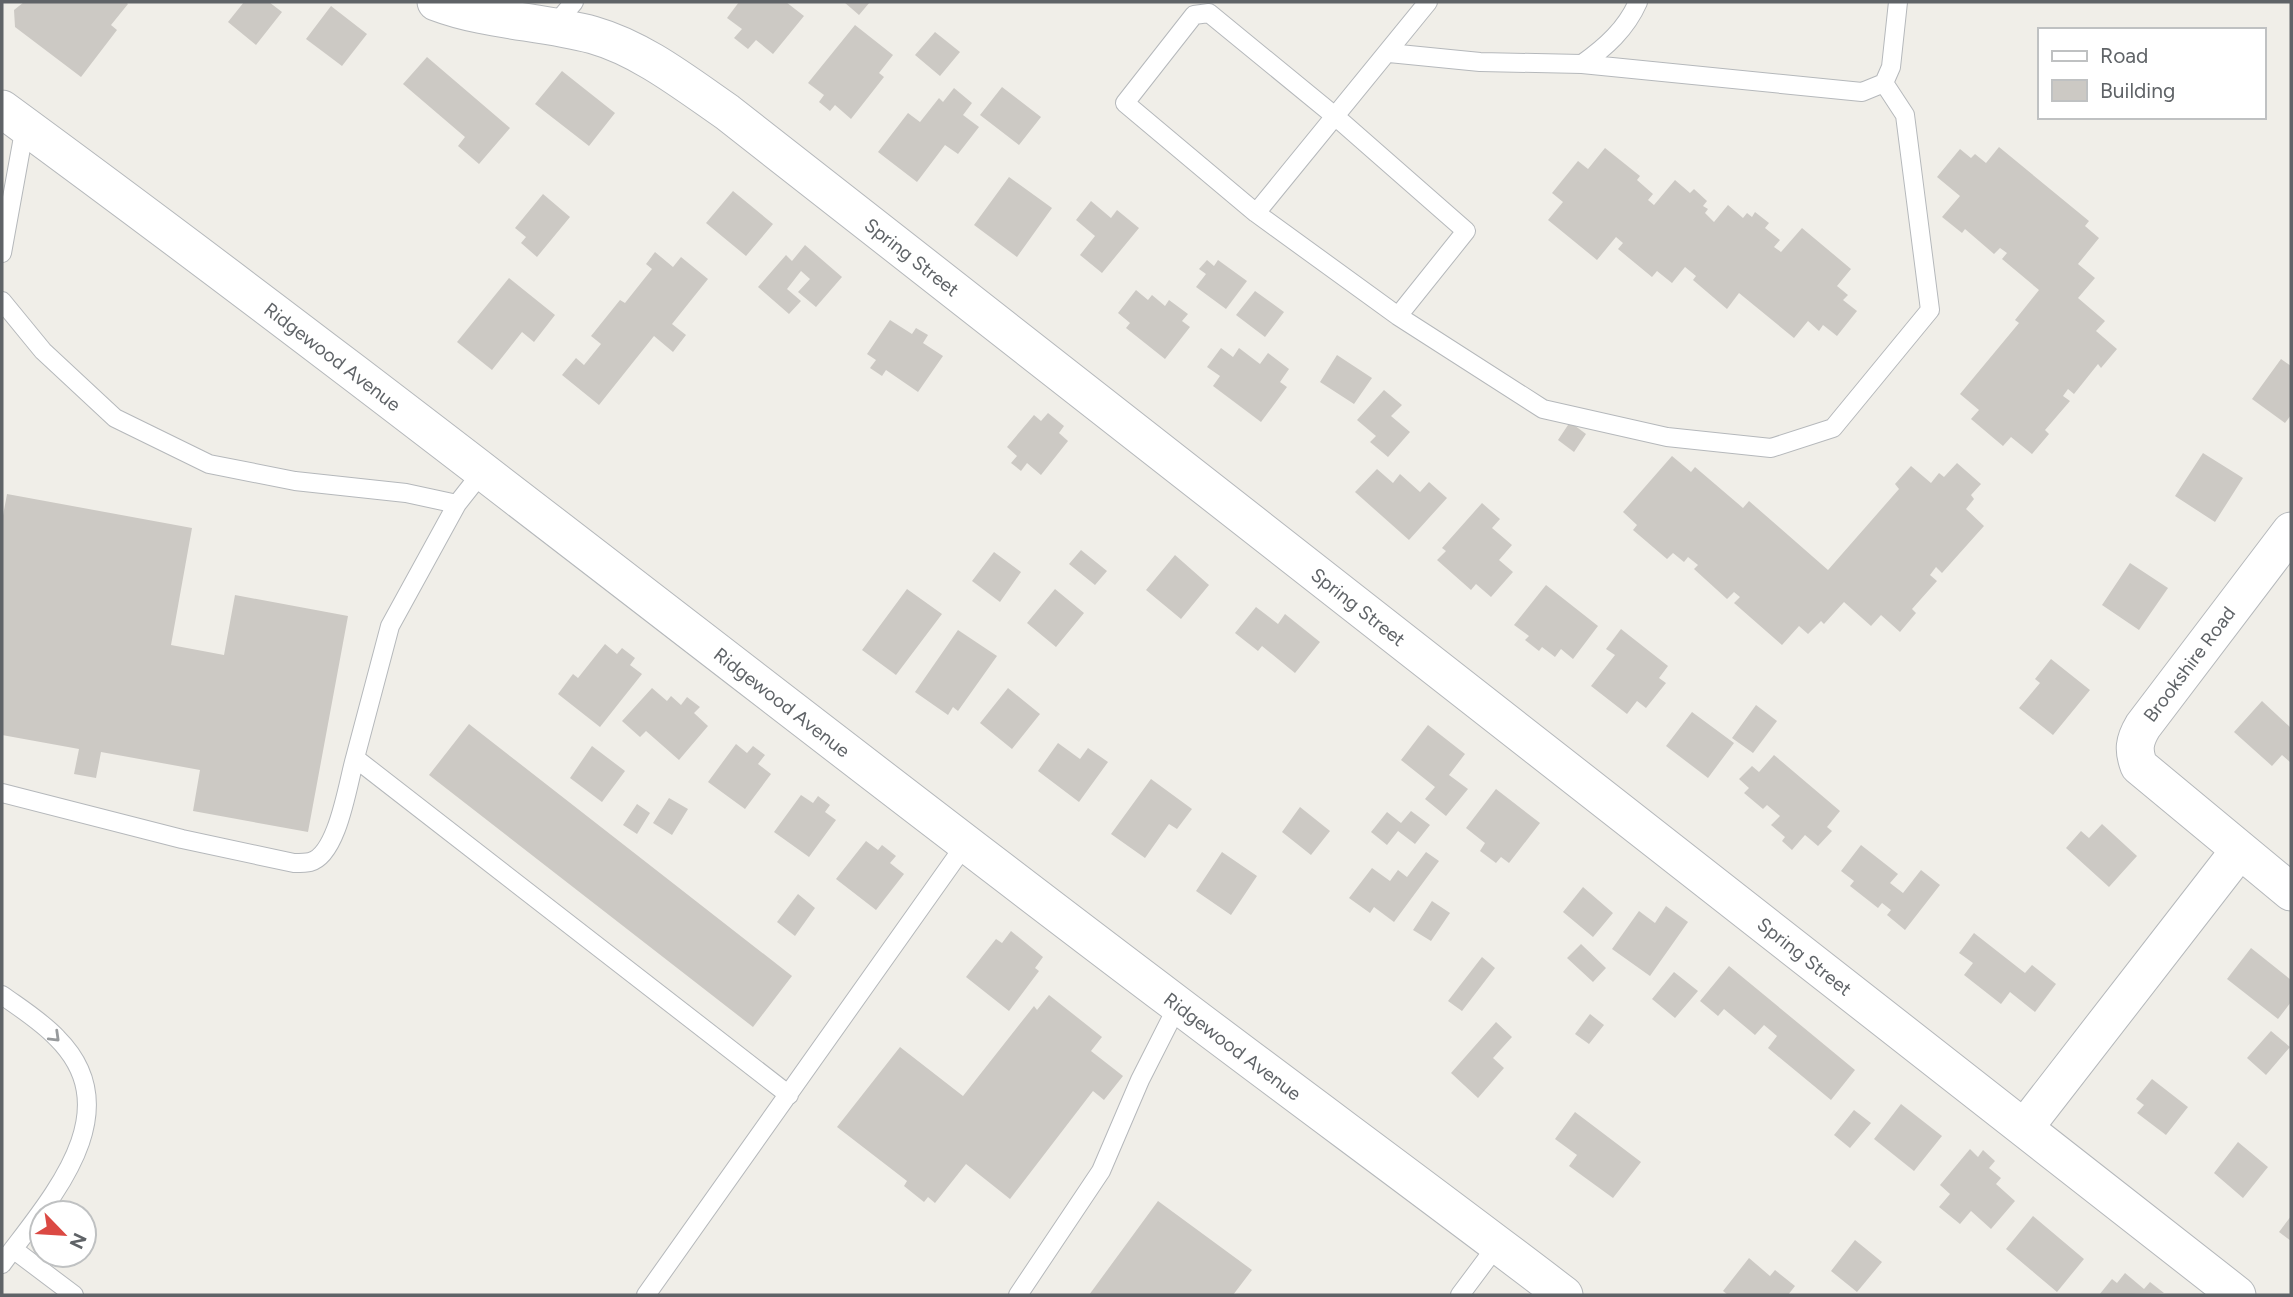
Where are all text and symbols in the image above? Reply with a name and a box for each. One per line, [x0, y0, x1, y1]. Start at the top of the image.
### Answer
legend [2038, 28, 2265, 119]
text: Road [2100, 43, 2148, 68]
text: Building [2100, 78, 2175, 103]
street label: Spring Street [860, 213, 963, 301]
street label: Ridgewood Avenue [259, 298, 405, 416]
street label: Spring Street [1306, 563, 1410, 651]
street label: Brookshire Road [2139, 602, 2240, 726]
street label: Ridgewood Avenue [709, 643, 854, 762]
street label: Spring Street [1753, 913, 1856, 1001]
street label: Ridgewood Avenue [1159, 988, 1306, 1105]
one-way arrow [47, 1029, 60, 1041]
north arrow [28, 1199, 98, 1269]
text: N [64, 1229, 91, 1252]

